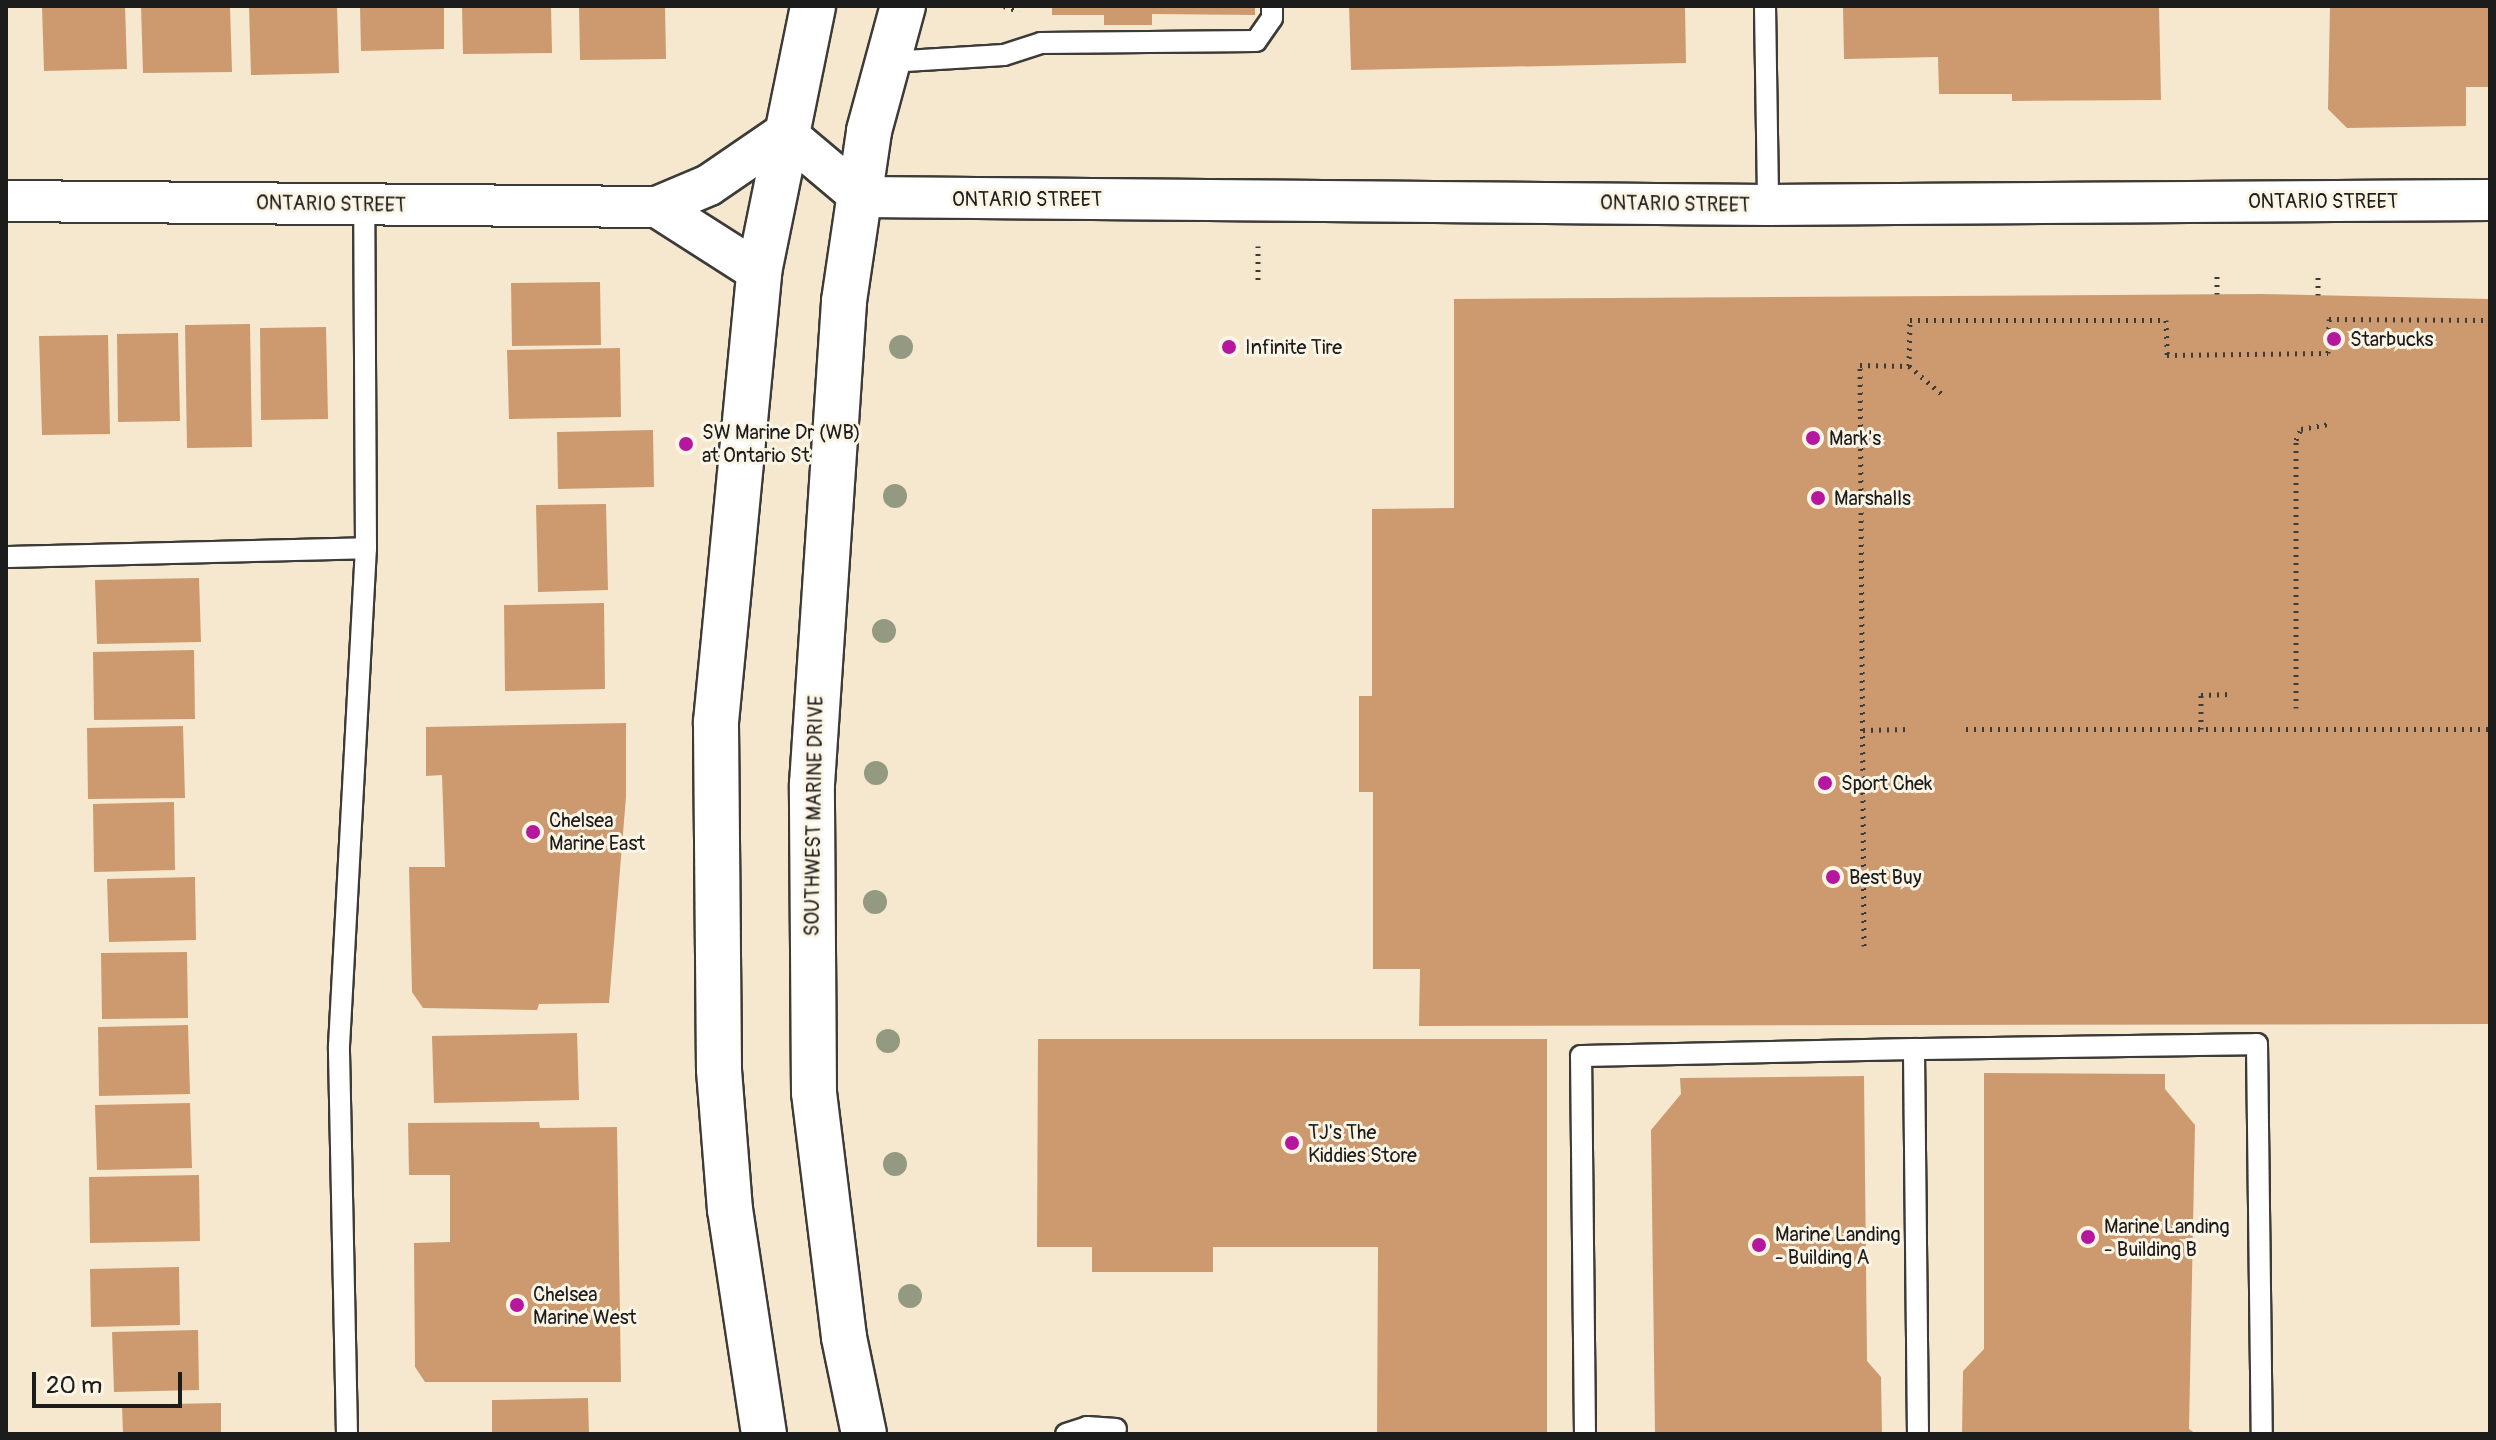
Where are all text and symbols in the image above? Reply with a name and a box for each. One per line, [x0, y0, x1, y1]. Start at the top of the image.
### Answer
street label: ONTARIO STREET [952, 187, 1102, 211]
street label: ONTARIO STREET [2248, 189, 2398, 213]
street label: ONTARIO STREET [256, 191, 406, 217]
street label: ONTARIO STREET [1600, 191, 1750, 217]
place label: Starbucks [2350, 327, 2433, 351]
marker: Starbucks [2325, 330, 2343, 348]
place label: Infinite Tire [1245, 335, 1342, 359]
marker: Infinite Tire [1220, 338, 1238, 356]
place label: SW Marine Dr (WB) at Ontario St [702, 420, 861, 467]
place label: Mark's [1829, 426, 1881, 450]
marker: Mark's [1804, 429, 1822, 447]
marker: SW Marine Dr (WB) at Ontario St [677, 435, 695, 453]
place label: Marshalls [1834, 486, 1911, 510]
marker: Marshalls [1809, 489, 1827, 507]
street label: SOUTHWEST MARINE DRIVE [800, 695, 828, 937]
place label: Sport Chek [1841, 771, 1932, 795]
marker: Sport Chek [1816, 774, 1834, 792]
place label: Chelsea Marine East [549, 808, 645, 855]
marker: Chelsea Marine East [524, 823, 542, 841]
place label: Best Buy [1849, 865, 1921, 889]
marker: Best Buy [1824, 868, 1842, 886]
place label: TJ's The Kiddies Store [1308, 1120, 1417, 1167]
marker: TJ's The Kiddies Store [1283, 1134, 1301, 1152]
place label: Marine Landing - Building B [2104, 1214, 2230, 1261]
place label: Marine Landing - Building A [1775, 1222, 1901, 1269]
marker: Marine Landing - Building B [2079, 1228, 2097, 1246]
marker: Marine Landing - Building A [1750, 1236, 1768, 1254]
place label: Chelsea Marine West [533, 1282, 637, 1329]
marker: Chelsea Marine West [508, 1296, 526, 1314]
scale bar [36, 1356, 186, 1406]
text: 20 m [46, 1371, 102, 1400]

